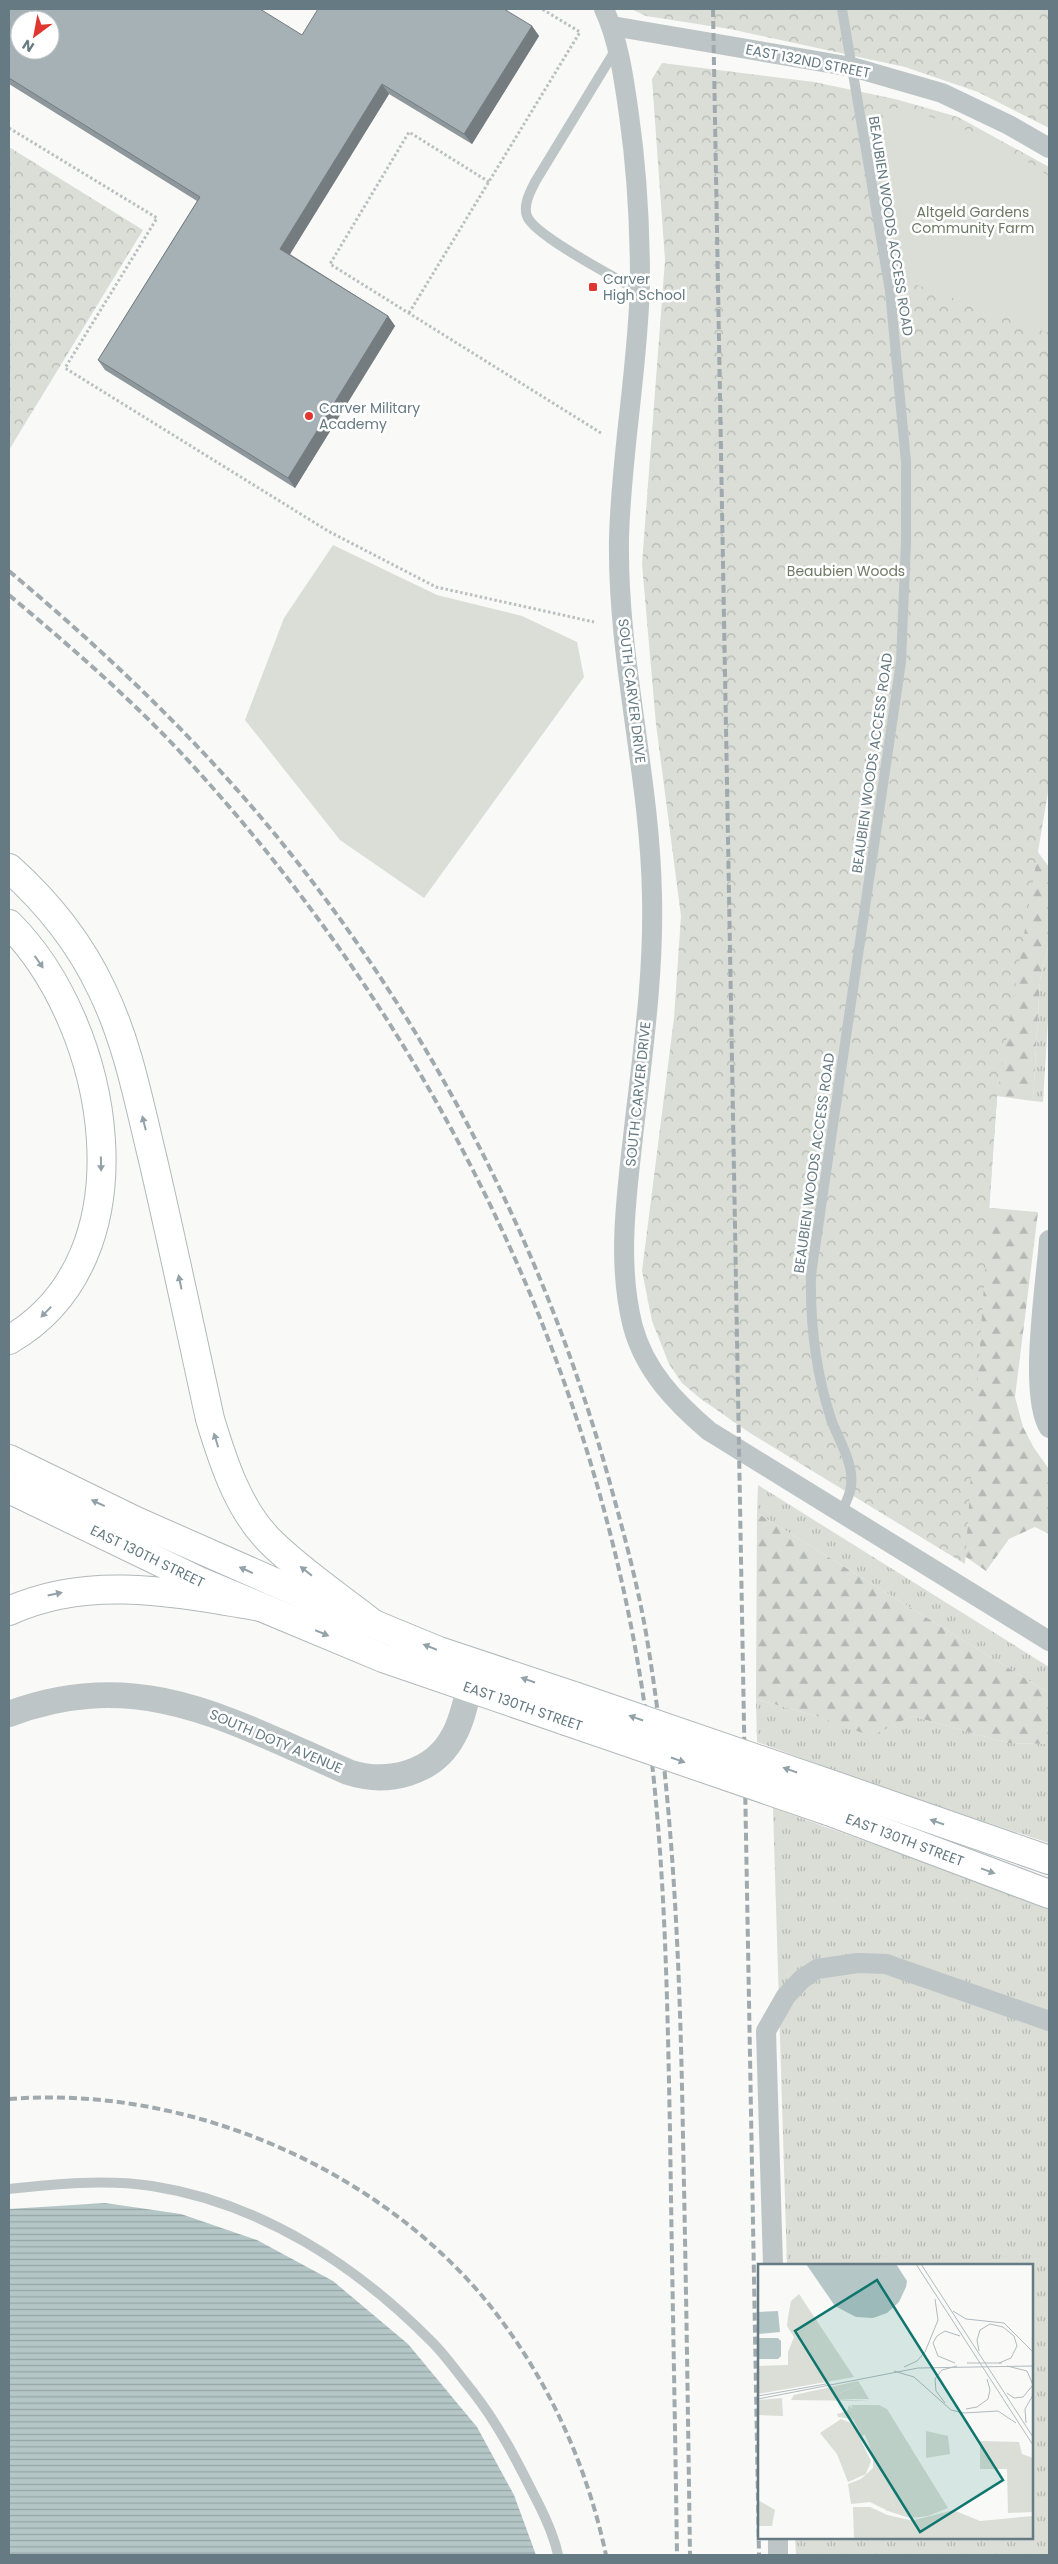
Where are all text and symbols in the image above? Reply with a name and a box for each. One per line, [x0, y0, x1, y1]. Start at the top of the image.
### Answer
north arrow [10, 10, 60, 60]
text: N [18, 35, 38, 57]
street label: EAST 132ND STREET [744, 39, 872, 83]
street label: BEAUBIEN WOODS ACCESS ROAD [864, 115, 918, 337]
park label: Altgeld Gardens Community Farm [912, 202, 1034, 238]
place label: Carver High School [603, 269, 685, 305]
marker: Carver High School [587, 281, 599, 293]
place label: Carver Military Academy [319, 398, 420, 434]
marker: Carver Military Academy [303, 410, 315, 422]
park label: Beaubien Woods [787, 561, 905, 581]
street label: SOUTH CARVER DRIVE [613, 617, 651, 765]
street label: BEAUBIEN WOODS ACCESS ROAD [847, 651, 897, 874]
one-way arrow [34, 955, 44, 969]
street label: SOUTH CARVER DRIVE [620, 1020, 656, 1168]
street label: BEAUBIEN WOODS ACCESS ROAD [789, 1051, 839, 1274]
one-way arrow [140, 1116, 148, 1131]
one-way arrow [97, 1157, 105, 1173]
one-way arrow [176, 1274, 184, 1289]
one-way arrow [40, 1306, 52, 1318]
one-way arrow [212, 1432, 220, 1447]
one-way arrow [91, 1499, 105, 1507]
street label: EAST 130TH STREET [87, 1520, 209, 1593]
one-way arrow [239, 1566, 253, 1574]
one-way arrow [299, 1566, 313, 1576]
one-way arrow [47, 1590, 62, 1598]
one-way arrow [315, 1629, 330, 1637]
one-way arrow [422, 1643, 437, 1651]
street label: EAST 130TH STREET [461, 1676, 586, 1736]
one-way arrow [520, 1676, 535, 1683]
street label: SOUTH DOTY AVENUE [206, 1704, 346, 1778]
one-way arrow [628, 1713, 643, 1721]
one-way arrow [671, 1757, 686, 1764]
one-way arrow [782, 1766, 797, 1774]
street label: EAST 130TH STREET [843, 1808, 967, 1871]
one-way arrow [929, 1817, 944, 1825]
one-way arrow [981, 1868, 996, 1875]
inset map [758, 2264, 1033, 2539]

